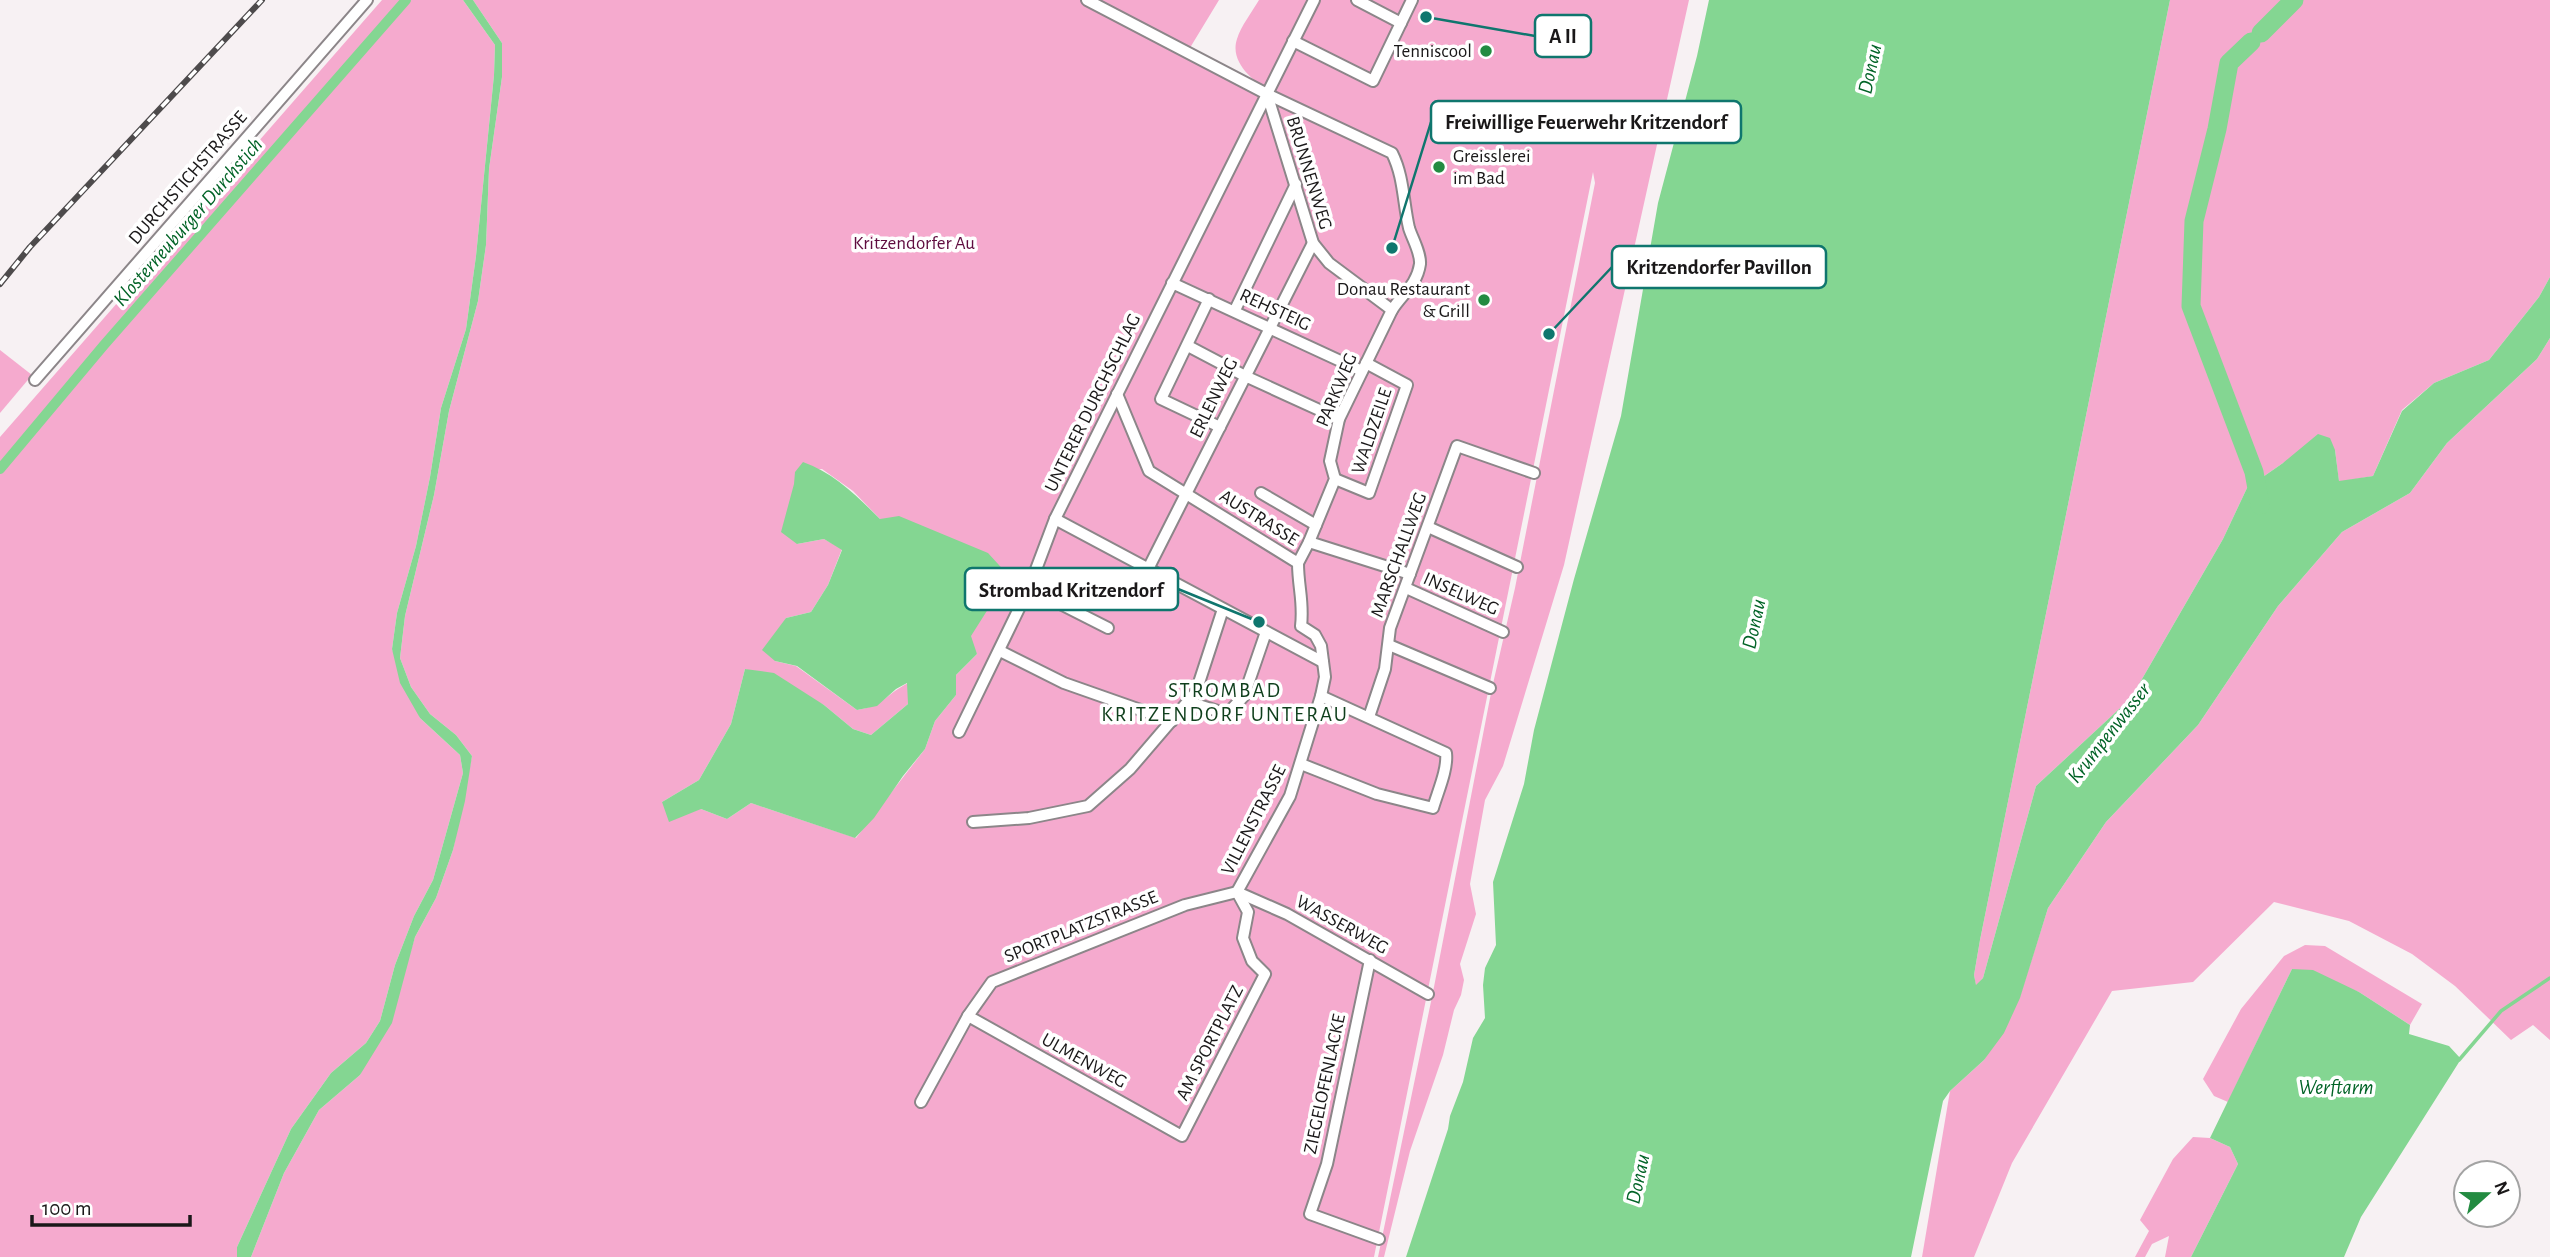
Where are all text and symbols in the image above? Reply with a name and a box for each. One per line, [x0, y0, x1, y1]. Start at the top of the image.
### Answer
callout: A II [1535, 15, 1591, 57]
text: A II [1549, 26, 1577, 47]
place label: Tenniscool [1393, 42, 1472, 61]
water label: Donau [1854, 42, 1886, 96]
marker: Tenniscool [1478, 43, 1494, 59]
callout: Freiwillige Feuerwehr Kritzendorf [1431, 101, 1741, 143]
street label: DURCHSTICHSTRASSE [125, 108, 251, 248]
text: Freiwillige Feuerwehr Kritzendorf [1445, 112, 1729, 133]
street label: BRUNNENWEG [1283, 114, 1335, 232]
water label: Klosterneuburger Durchstich [109, 134, 267, 310]
place label: Greisslerei im Bad [1453, 147, 1530, 188]
marker: Greisslerei im Bad [1431, 159, 1447, 175]
park label: Kritzendorfer Au [853, 234, 975, 253]
callout: Kritzendorfer Pavillon [1612, 246, 1826, 288]
text: Kritzendorfer Pavillon [1626, 257, 1812, 278]
place label: Donau Restaurant & Grill [1337, 280, 1470, 321]
street label: REHSTEIG [1237, 285, 1313, 335]
marker: Donau Restaurant & Grill [1476, 292, 1492, 308]
street label: UNTERER DURCHSCHLAG [1042, 311, 1144, 495]
street label: PARKWEG [1313, 350, 1361, 430]
street label: ERLENWEG [1186, 355, 1242, 441]
street label: WALDZEILE [1349, 386, 1395, 476]
street label: AUSTRASSE [1216, 486, 1302, 550]
street label: MARSCHALLWEG [1368, 490, 1430, 620]
callout: Strombad Kritzendorf [965, 568, 1178, 610]
street label: INSELWEG [1420, 569, 1502, 619]
text: Strombad Kritzendorf [979, 580, 1165, 601]
water label: Donau [1738, 597, 1770, 651]
water label: Krumpenwasser [2064, 678, 2156, 788]
district label: STROMBAD KRITZENDORF UNTERAU [1101, 680, 1349, 725]
street label: VILLENSTRASSE [1218, 762, 1290, 878]
street label: SPORTPLATZSTRASSE [1002, 888, 1160, 966]
street label: WASSERWEG [1293, 892, 1391, 958]
street label: AM SPORTPLATZ [1173, 982, 1247, 1104]
street label: ZIEGELOFENLACKE [1301, 1012, 1349, 1156]
street label: ULMENWEG [1038, 1030, 1130, 1092]
water label: Werftarm [2298, 1077, 2374, 1098]
water label: Donau [1622, 1152, 1654, 1206]
north arrow [2452, 1159, 2522, 1229]
text: N [2490, 1179, 2513, 1198]
scale bar [32, 1184, 189, 1228]
text: 100 m [42, 1198, 92, 1219]

